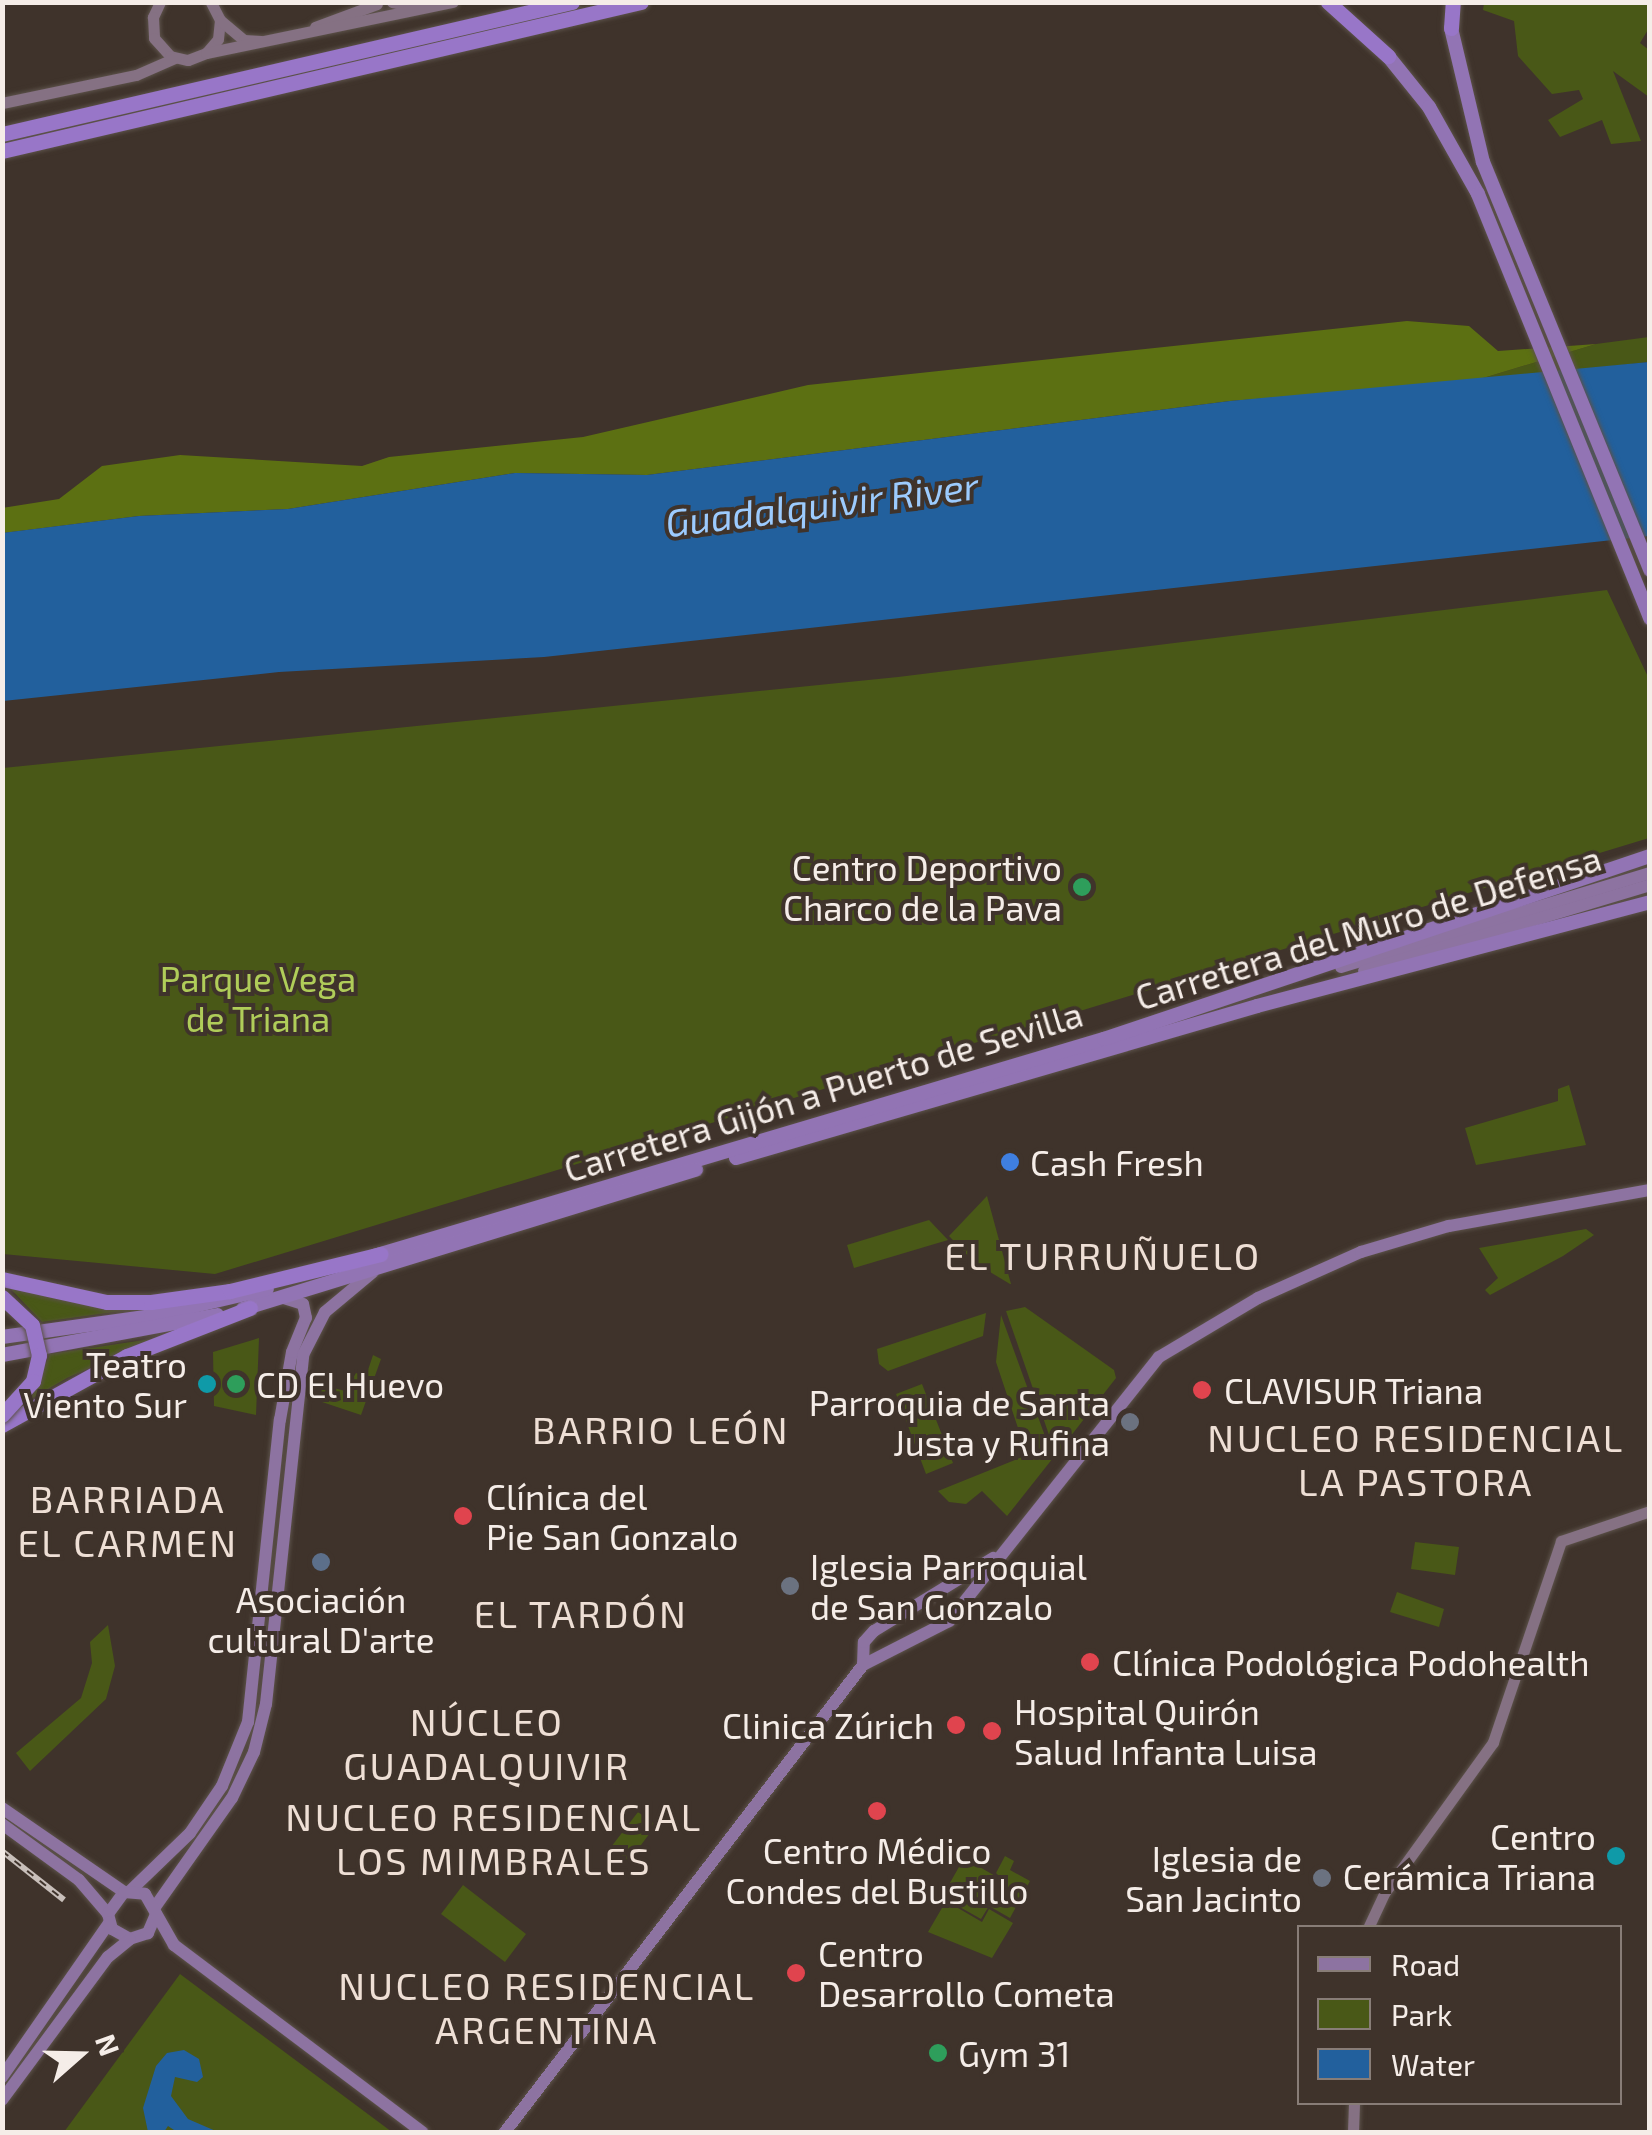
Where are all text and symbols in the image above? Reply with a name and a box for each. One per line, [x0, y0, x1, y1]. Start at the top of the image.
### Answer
water label: Guadalquivir River [662, 462, 982, 546]
street label: Carretera del Muro de Defensa [1130, 836, 1606, 1018]
place label: Centro Deportivo Charco de la Pava [783, 846, 1062, 928]
marker: Centro Deportivo Charco de la Pava [1071, 876, 1093, 898]
park label: Parque Vega de Triana [159, 957, 357, 1039]
street label: Carretera Gijón a Puerto de Sevilla [559, 992, 1087, 1190]
place label: Cash Fresh [1030, 1141, 1204, 1183]
marker: Cash Fresh [999, 1151, 1021, 1173]
district label: EL TURRUÑUELO [943, 1233, 1263, 1279]
place label: Teatro Viento Sur [23, 1343, 187, 1425]
place label: CD El Huevo [256, 1363, 445, 1405]
place label: CLAVISUR Triana [1224, 1369, 1484, 1411]
marker: Teatro Viento Sur [196, 1373, 218, 1395]
marker: CD El Huevo [225, 1373, 247, 1395]
marker: CLAVISUR Triana [1189, 1377, 1215, 1403]
place label: Parroquia de Santa Justa y Rufina [809, 1381, 1110, 1463]
district label: BARRIO LEÓN [532, 1407, 790, 1453]
marker: Parroquia de Santa Justa y Rufina [1119, 1411, 1141, 1433]
district label: NUCLEO RESIDENCIAL LA PASTORA [1207, 1415, 1625, 1505]
place label: Clínica del Pie San Gonzalo [486, 1475, 738, 1557]
district label: BARRIADA EL CARMEN [17, 1476, 239, 1566]
marker: Clínica del Pie San Gonzalo [450, 1503, 476, 1529]
place label: Iglesia Parroquial de San Gonzalo [810, 1545, 1087, 1627]
marker: Asociación cultural D'arte [310, 1551, 332, 1573]
marker: Iglesia Parroquial de San Gonzalo [779, 1575, 801, 1597]
place label: Asociación cultural D'arte [207, 1578, 435, 1660]
district label: EL TARDÓN [473, 1591, 689, 1637]
place label: Clínica Podológica Podohealth [1112, 1641, 1590, 1683]
marker: Clínica Podológica Podohealth [1077, 1649, 1103, 1675]
place label: Hospital Quirón Salud Infanta Luisa [1014, 1690, 1317, 1772]
district label: NÚCLEO GUADALQUIVIR [343, 1699, 631, 1788]
place label: Clinica Zúrich [722, 1704, 934, 1746]
marker: Clinica Zúrich [943, 1712, 969, 1738]
marker: Hospital Quirón Salud Infanta Luisa [979, 1718, 1005, 1744]
district label: NUCLEO RESIDENCIAL LOS MIMBRALES [285, 1794, 703, 1884]
marker: Centro Médico Condes del Bustillo [864, 1798, 890, 1824]
place label: Centro Cerámica Triana [1342, 1815, 1596, 1897]
place label: Centro Médico Condes del Bustillo [725, 1829, 1029, 1911]
place label: Iglesia de San Jacinto [1125, 1837, 1302, 1919]
marker: Centro Cerámica Triana [1605, 1845, 1627, 1867]
marker: Iglesia de San Jacinto [1311, 1867, 1333, 1889]
legend [1297, 1925, 1622, 2105]
place label: Centro Desarrollo Cometa [818, 1932, 1115, 2014]
text: Road [1391, 1946, 1460, 1982]
marker: Centro Desarrollo Cometa [783, 1960, 809, 1986]
district label: NUCLEO RESIDENCIAL ARGENTINA [338, 1963, 756, 2052]
text: Park [1391, 1996, 1452, 2032]
north arrow [30, 2005, 130, 2105]
text: N [89, 2029, 128, 2060]
place label: Gym 31 [958, 2032, 1070, 2074]
marker: Gym 31 [927, 2042, 949, 2064]
text: Water [1391, 2046, 1475, 2082]

